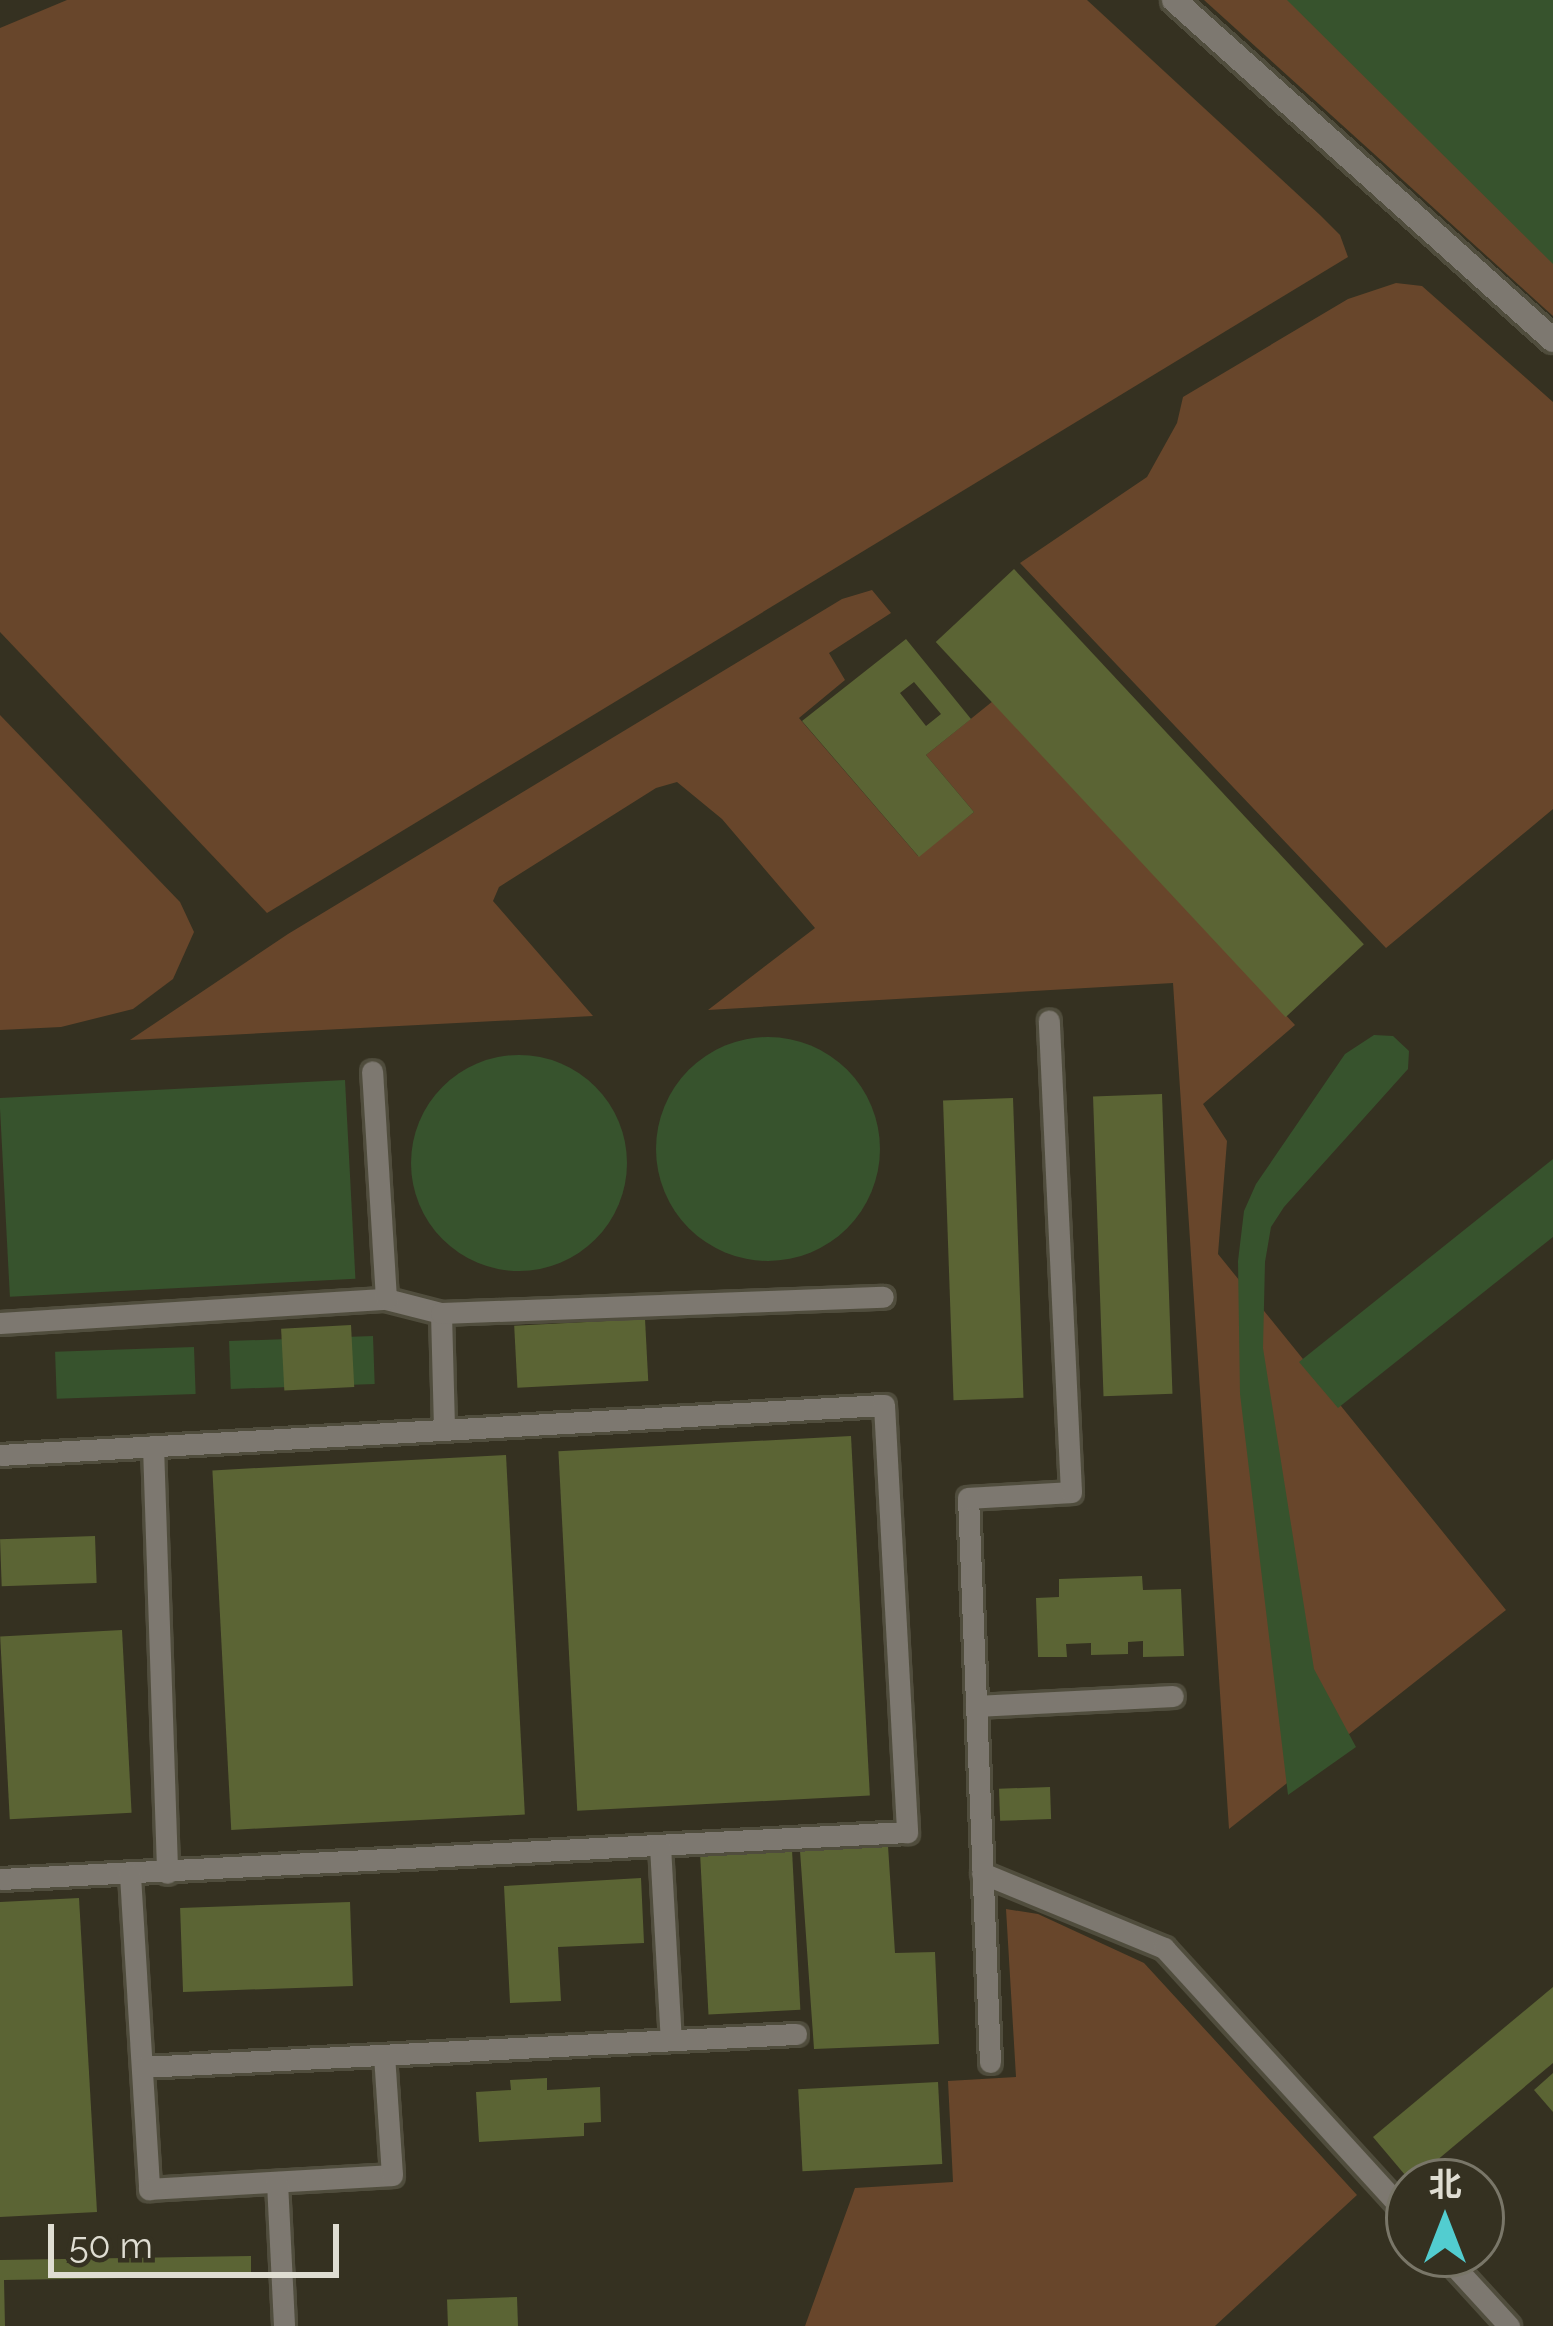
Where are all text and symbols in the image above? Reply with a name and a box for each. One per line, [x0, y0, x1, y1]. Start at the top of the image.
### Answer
north arrow [1385, 2158, 1505, 2278]
text: 北 [1429, 2165, 1462, 2204]
scale bar [54, 2200, 345, 2274]
text: 50 m [69, 2224, 153, 2266]

